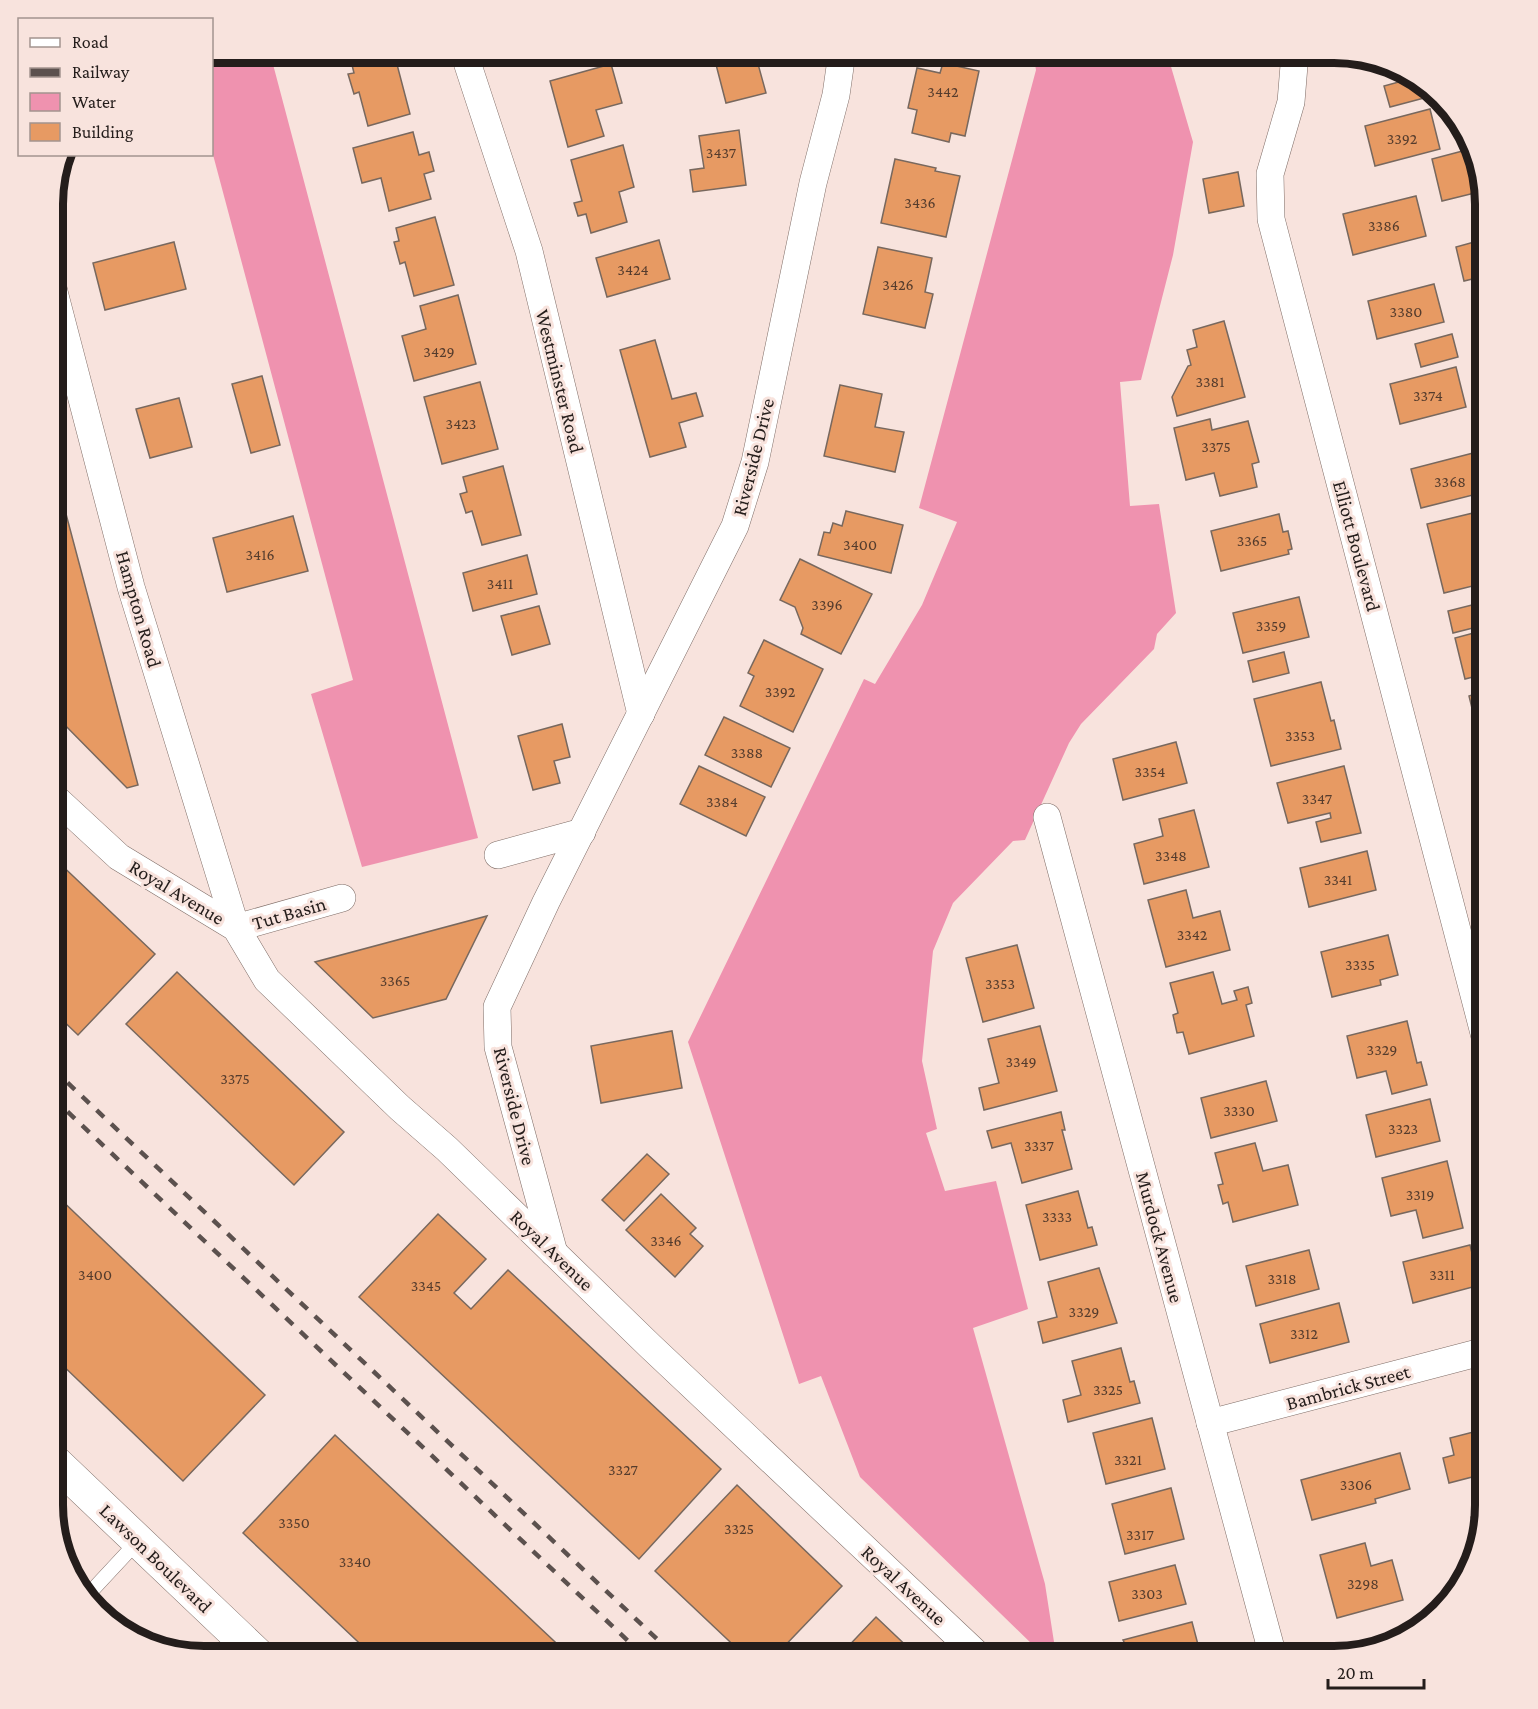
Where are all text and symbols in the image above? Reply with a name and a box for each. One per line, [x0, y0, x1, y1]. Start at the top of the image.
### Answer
legend [18, 18, 213, 156]
text: Road [72, 32, 109, 52]
text: Railway [72, 62, 130, 82]
house number: 3442 [927, 83, 959, 100]
text: Water [72, 92, 117, 112]
text: Building [72, 122, 134, 142]
house number: 3392 [1387, 130, 1418, 147]
house number: 3437 [706, 144, 737, 161]
house number: 3436 [904, 194, 936, 211]
house number: 3386 [1368, 217, 1400, 234]
house number: 3424 [617, 261, 649, 278]
house number: 3426 [882, 276, 914, 293]
house number: 3380 [1390, 303, 1422, 320]
street label: Westminster Road [532, 307, 589, 456]
house number: 3429 [423, 343, 455, 360]
house number: 3381 [1195, 373, 1225, 390]
house number: 3374 [1413, 387, 1443, 404]
street label: Riverside Drive [728, 396, 778, 518]
house number: 3423 [446, 415, 476, 432]
house number: 3375 [1201, 438, 1231, 455]
house number: 3368 [1434, 473, 1466, 490]
street label: Elliott Boulevard [1329, 478, 1385, 614]
house number: 3365 [1237, 532, 1267, 549]
house number: 3400 [843, 536, 877, 553]
house number: 3416 [245, 546, 275, 563]
street label: Hampton Road [111, 548, 166, 671]
house number: 3411 [487, 575, 513, 592]
house number: 3396 [811, 596, 843, 613]
house number: 3359 [1256, 617, 1286, 634]
house number: 3392 [765, 683, 796, 700]
house number: 3353 [1285, 727, 1315, 744]
house number: 3388 [731, 744, 763, 761]
house number: 3354 [1135, 763, 1165, 780]
house number: 3347 [1302, 790, 1333, 807]
house number: 3384 [706, 793, 738, 810]
house number: 3348 [1155, 847, 1187, 864]
street label: Royal Avenue [125, 855, 229, 930]
house number: 3341 [1324, 871, 1352, 888]
street label: Tut Basin [250, 892, 329, 934]
house number: 3342 [1177, 926, 1208, 943]
house number: 3335 [1345, 956, 1375, 973]
house number: 3365 [380, 972, 410, 989]
house number: 3353 [985, 975, 1015, 992]
house number: 3329 [1367, 1041, 1397, 1058]
street label: Riverside Drive [490, 1045, 540, 1167]
house number: 3349 [1005, 1053, 1037, 1070]
house number: 3375 [220, 1070, 250, 1087]
house number: 3330 [1223, 1102, 1255, 1119]
house number: 3323 [1388, 1120, 1418, 1137]
house number: 3337 [1024, 1137, 1055, 1154]
street label: Murdock Avenue [1132, 1169, 1188, 1305]
house number: 3319 [1406, 1186, 1434, 1203]
street label: Royal Avenue [505, 1205, 598, 1296]
house number: 3333 [1042, 1208, 1072, 1225]
house number: 3346 [650, 1232, 682, 1249]
house number: 3400 [78, 1266, 112, 1283]
house number: 3311 [1429, 1266, 1455, 1283]
house number: 3318 [1267, 1270, 1297, 1287]
house number: 3345 [411, 1277, 441, 1294]
house number: 3329 [1069, 1303, 1099, 1320]
house number: 3312 [1290, 1325, 1318, 1342]
street label: Bambrick Street [1284, 1360, 1413, 1414]
house number: 3325 [1093, 1381, 1123, 1398]
house number: 3321 [1114, 1451, 1142, 1468]
house number: 3327 [608, 1461, 639, 1478]
house number: 3306 [1340, 1476, 1372, 1493]
street label: Lawson Boulevard [95, 1499, 217, 1617]
house number: 3350 [278, 1514, 310, 1531]
house number: 3325 [724, 1520, 754, 1537]
house number: 3317 [1126, 1526, 1155, 1543]
street label: Royal Avenue [857, 1540, 951, 1630]
house number: 3340 [339, 1553, 371, 1570]
house number: 3298 [1347, 1575, 1379, 1592]
house number: 3303 [1131, 1585, 1163, 1602]
scale bar [1328, 1652, 1424, 1690]
text: 20 m [1337, 1663, 1374, 1683]

